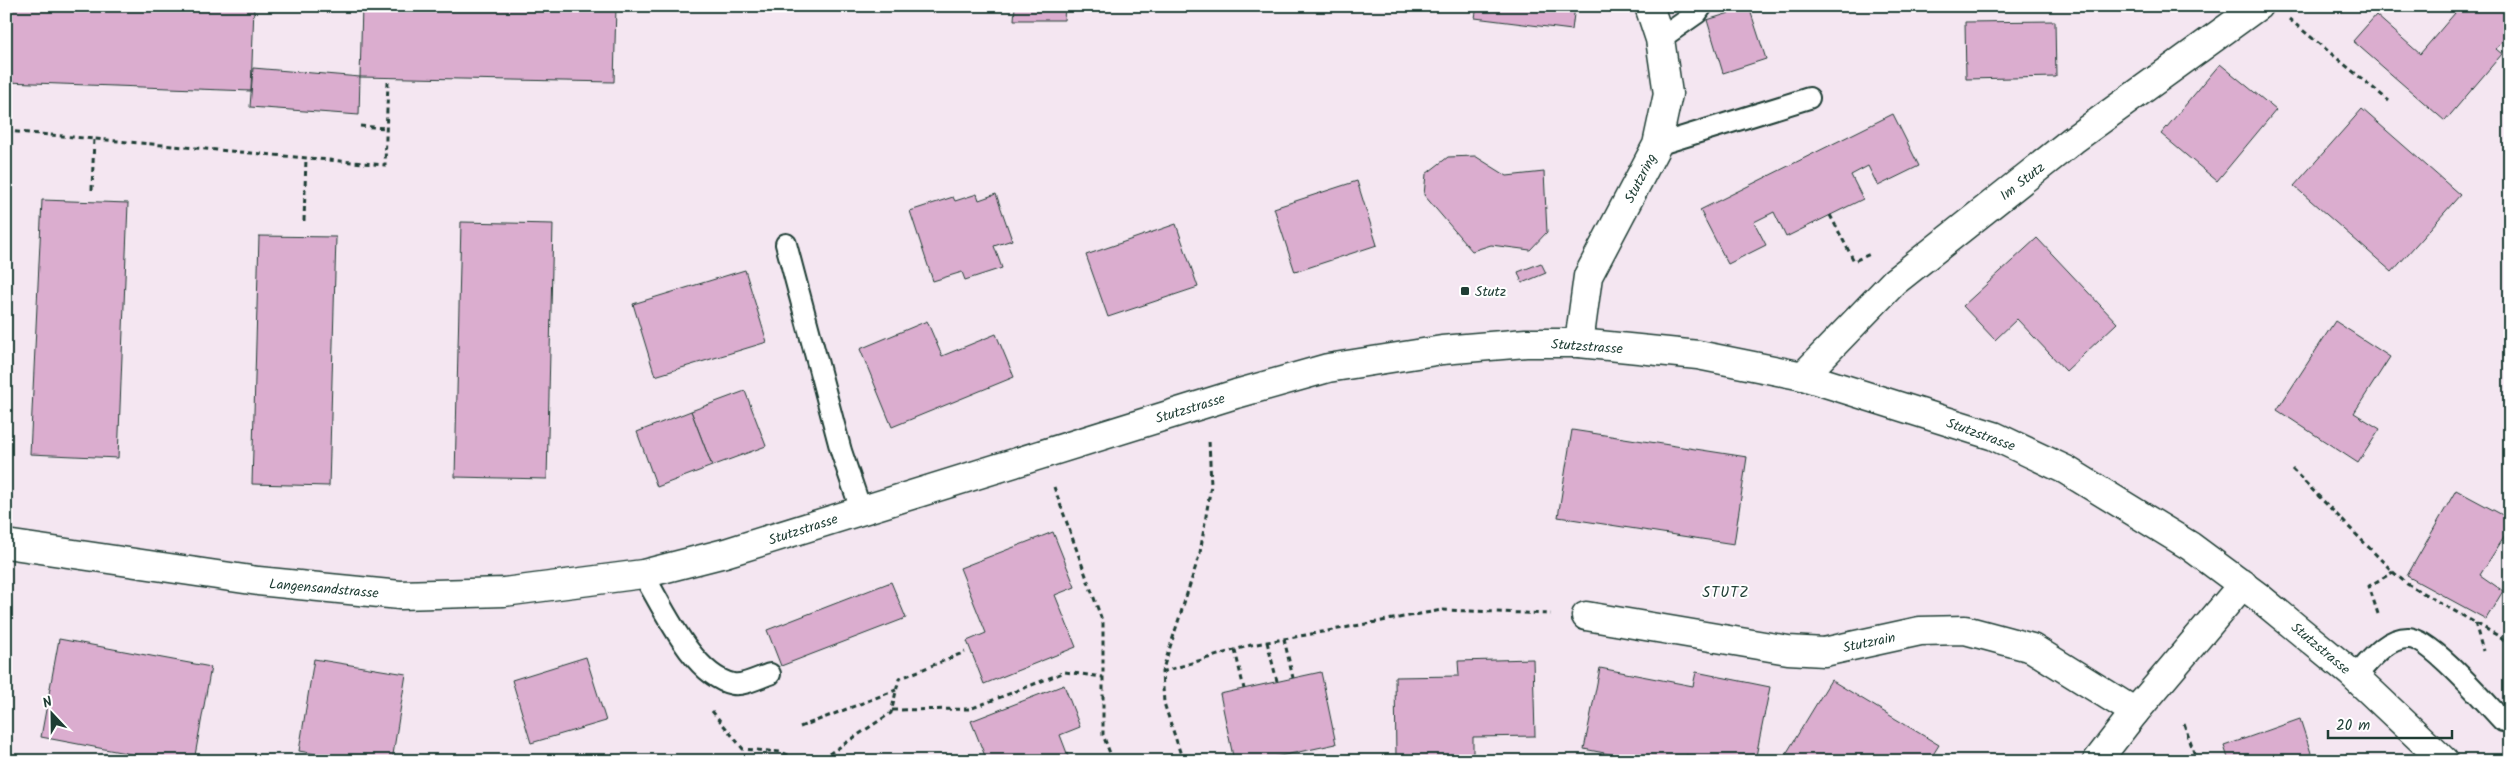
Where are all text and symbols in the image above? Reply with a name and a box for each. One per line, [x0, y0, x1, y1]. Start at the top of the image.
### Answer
street label: Stutzring [1619, 150, 1663, 207]
street label: Im Stutz [1995, 157, 2050, 207]
place label: Stutz [1475, 281, 1506, 303]
marker: Stutz [1459, 285, 1471, 297]
street label: Stutzstrasse [1550, 334, 1624, 361]
street label: Stutzstrasse [1153, 388, 1229, 430]
street label: Stutzstrasse [1943, 412, 2019, 458]
street label: Stutzstrasse [766, 508, 842, 552]
street label: Langensandstrasse [268, 573, 380, 605]
district label: STUTZ [1702, 581, 1750, 605]
street label: Stutzstrasse [2286, 617, 2356, 681]
street label: Stutzrain [1841, 627, 1897, 659]
north arrow [28, 690, 78, 740]
text: N [39, 691, 56, 715]
scale bar [2328, 707, 2452, 739]
text: 20 m [2336, 714, 2370, 738]

